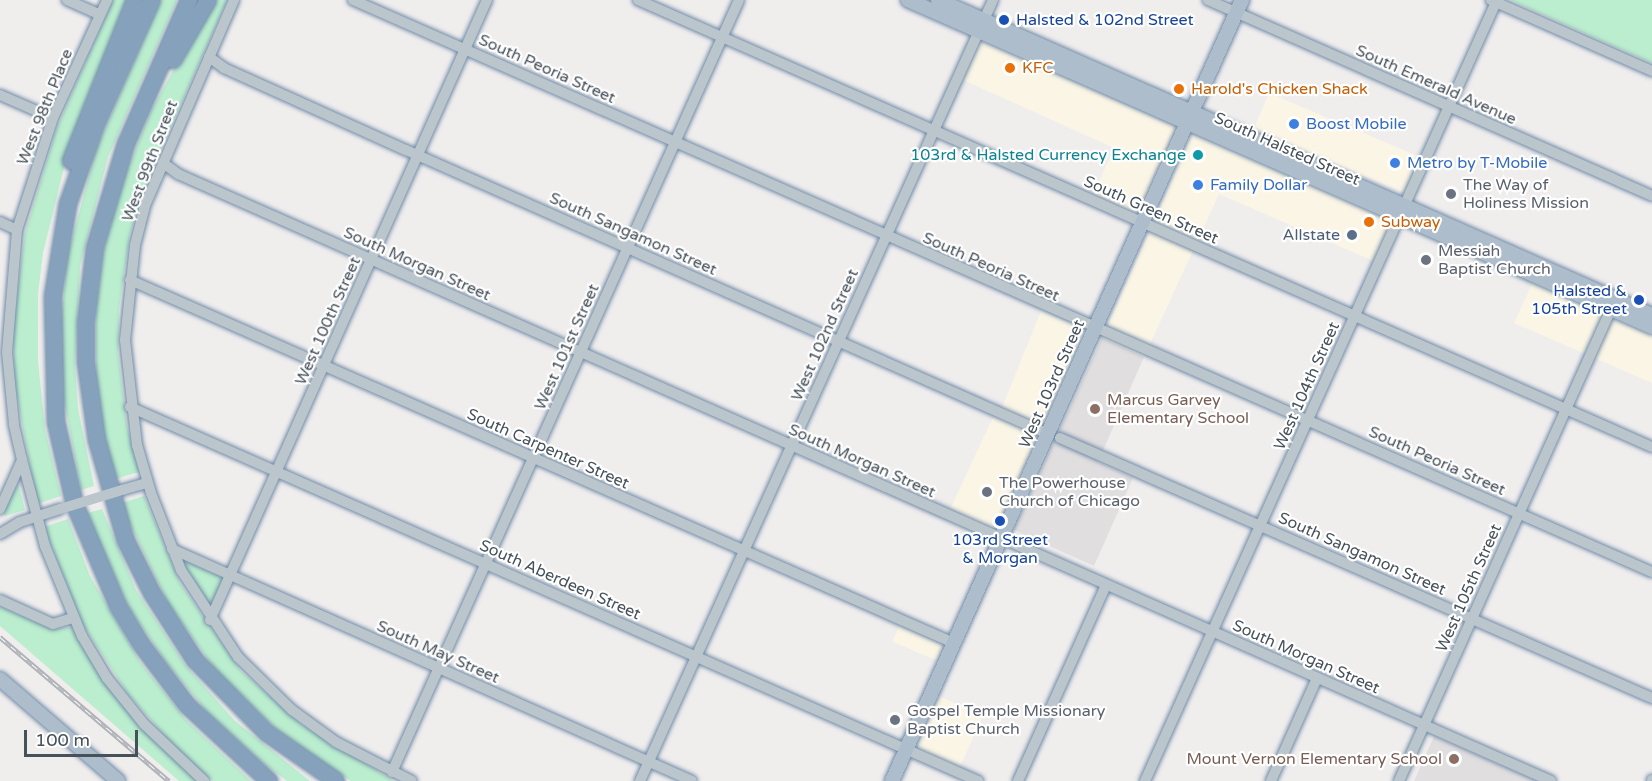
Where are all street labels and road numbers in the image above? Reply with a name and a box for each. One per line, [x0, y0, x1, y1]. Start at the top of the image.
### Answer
street label: South Peoria Street [476, 30, 618, 108]
street label: South Emerald Avenue [1353, 41, 1519, 129]
street label: West 98th Place [13, 46, 77, 168]
street label: West 99th Street [118, 98, 182, 224]
street label: South Halsted Street [1211, 108, 1363, 190]
street label: South Green Street [1081, 172, 1221, 248]
street label: South Sangamon Street [546, 188, 720, 280]
street label: South Morgan Street [341, 223, 493, 305]
street label: South Peoria Street [920, 228, 1062, 306]
street label: West 100th Street [291, 254, 365, 388]
street label: West 102nd Street [787, 266, 863, 404]
street label: West 101st Street [531, 281, 603, 413]
street label: West 103rd Street [1015, 317, 1089, 451]
street label: West 104th Street [1270, 319, 1344, 453]
street label: South Carpenter Street [464, 405, 632, 493]
street label: South Morgan Street [786, 420, 938, 502]
street label: South Peoria Street [1366, 422, 1508, 500]
street label: South Sangamon Street [1275, 508, 1449, 600]
street label: West 105th Street [1432, 521, 1506, 655]
street label: South Aberdeen Street [477, 536, 643, 624]
street label: South May Street [374, 616, 502, 688]
street label: South Morgan Street [1230, 616, 1382, 698]

